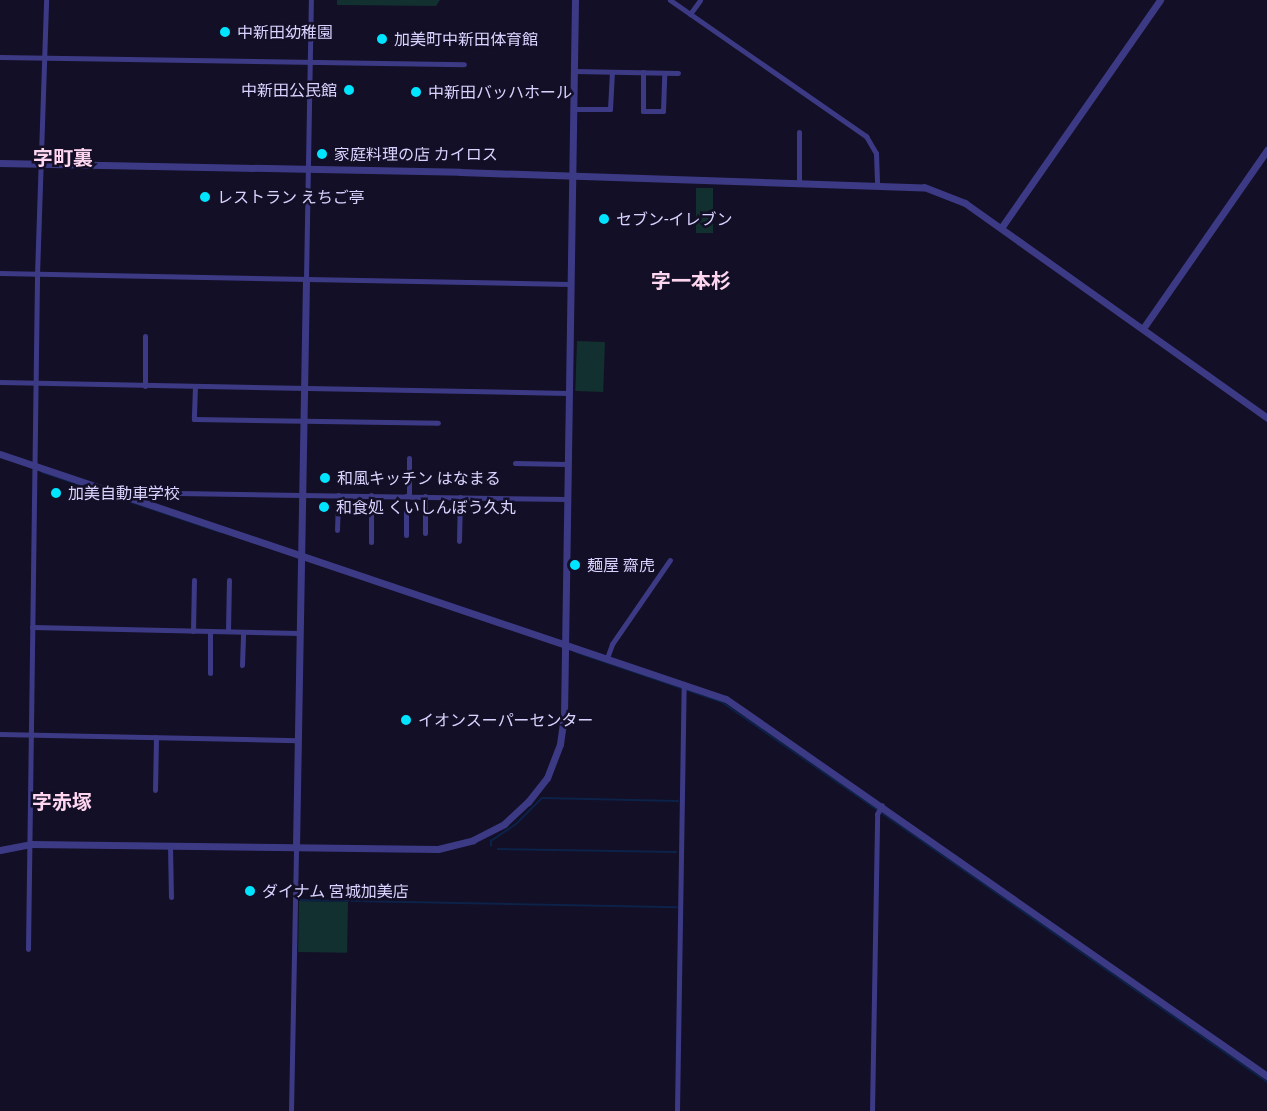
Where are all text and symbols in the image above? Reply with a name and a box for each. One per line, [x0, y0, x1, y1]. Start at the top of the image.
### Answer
place label: 中新田幼稚園 [237, 22, 333, 42]
marker: 中新田幼稚園 [218, 25, 232, 39]
place label: 加美町中新田体育館 [394, 29, 538, 49]
marker: 加美町中新田体育館 [375, 32, 389, 46]
place label: 中新田公民館 [241, 80, 337, 100]
place label: 中新田バッハホール [428, 82, 572, 102]
marker: 中新田公民館 [342, 83, 356, 97]
marker: 中新田バッハホール [409, 85, 423, 99]
place label: 家庭料理の店 カイロス [334, 144, 498, 164]
district label: 字町裏 [33, 145, 93, 169]
marker: 家庭料理の店 カイロス [315, 147, 329, 161]
place label: レストラン えちご亭 [217, 187, 365, 207]
marker: レストラン えちご亭 [198, 190, 212, 204]
place label: セブン-イレブン [616, 209, 733, 229]
marker: セブン-イレブン [597, 212, 611, 226]
district label: 字一本杉 [651, 268, 731, 292]
place label: 和風キッチン はなまる [337, 468, 501, 488]
marker: 和風キッチン はなまる [318, 471, 332, 485]
place label: 加美自動車学校 [68, 483, 180, 503]
marker: 加美自動車学校 [49, 486, 63, 500]
place label: 和食処 くいしんぼう久丸 [336, 497, 516, 517]
marker: 和食処 くいしんぼう久丸 [317, 500, 331, 514]
place label: 麺屋 齋虎 [587, 555, 655, 575]
marker: 麺屋 齋虎 [568, 558, 582, 572]
place label: イオンスーパーセンター [418, 710, 594, 730]
marker: イオンスーパーセンター [399, 713, 413, 727]
district label: 字赤塚 [32, 789, 92, 813]
place label: ダイナム 宮城加美店 [262, 881, 410, 901]
marker: ダイナム 宮城加美店 [243, 884, 257, 898]

